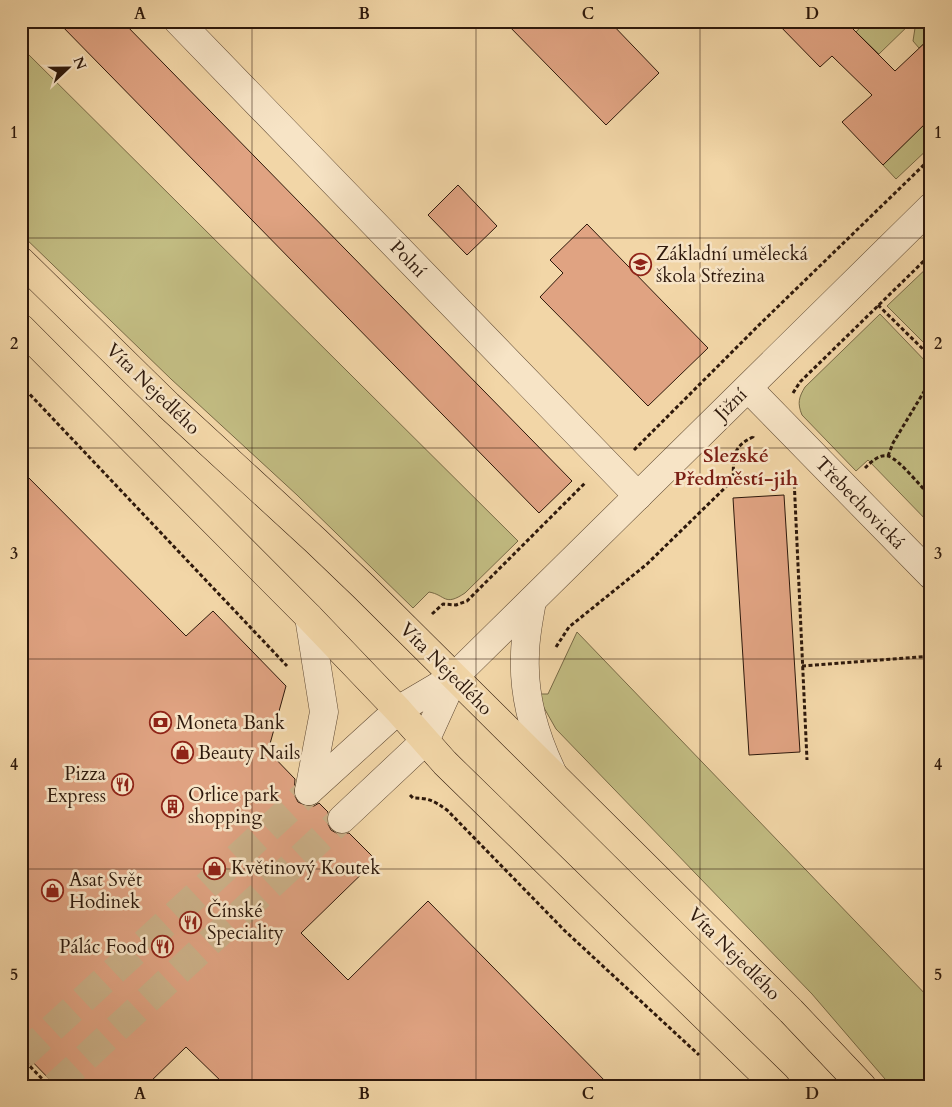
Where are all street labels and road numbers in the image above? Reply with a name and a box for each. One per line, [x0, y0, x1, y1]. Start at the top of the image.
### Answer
street label: Polní [384, 235, 432, 283]
street label: Víta Nejedlého [100, 337, 206, 441]
street label: Jižní [707, 382, 753, 428]
street label: Třebechovická [809, 451, 911, 555]
street label: Víta Nejedlého [394, 617, 498, 721]
street label: Víta Nejedlého [682, 902, 786, 1006]

